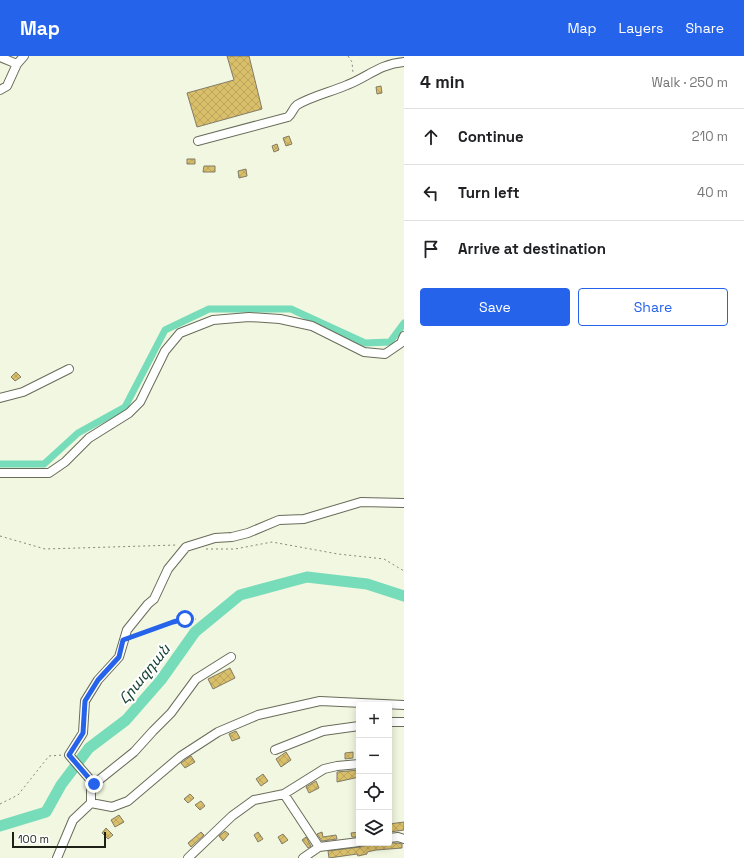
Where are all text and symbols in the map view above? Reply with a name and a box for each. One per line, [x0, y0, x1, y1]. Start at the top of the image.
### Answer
text: Map [20, 16, 60, 41]
text: Map [567, 19, 597, 37]
text: Layers [619, 19, 663, 37]
text: Share [685, 19, 724, 37]
text: 4 min [420, 71, 465, 93]
text: Walk · 250 m [652, 74, 728, 91]
icon: ahead [420, 126, 442, 148]
text: Continue [458, 127, 524, 146]
text: 210 m [692, 128, 728, 145]
icon: left [420, 182, 442, 204]
text: Turn left [458, 183, 520, 202]
text: 40 m [697, 184, 728, 201]
icon: arrive [420, 238, 442, 260]
text: Arrive at destination [458, 239, 606, 258]
button: Save [420, 288, 570, 326]
button: Share [578, 288, 728, 326]
route start [176, 610, 194, 628]
water label: Հրազդան [114, 639, 175, 708]
map controls [356, 702, 392, 846]
button: + [356, 702, 392, 738]
button: − [356, 738, 392, 774]
button: locate [356, 774, 392, 810]
route end [85, 775, 103, 793]
button: layers [356, 810, 392, 846]
scale bar [12, 830, 106, 849]
text: 100 m [18, 832, 49, 846]

